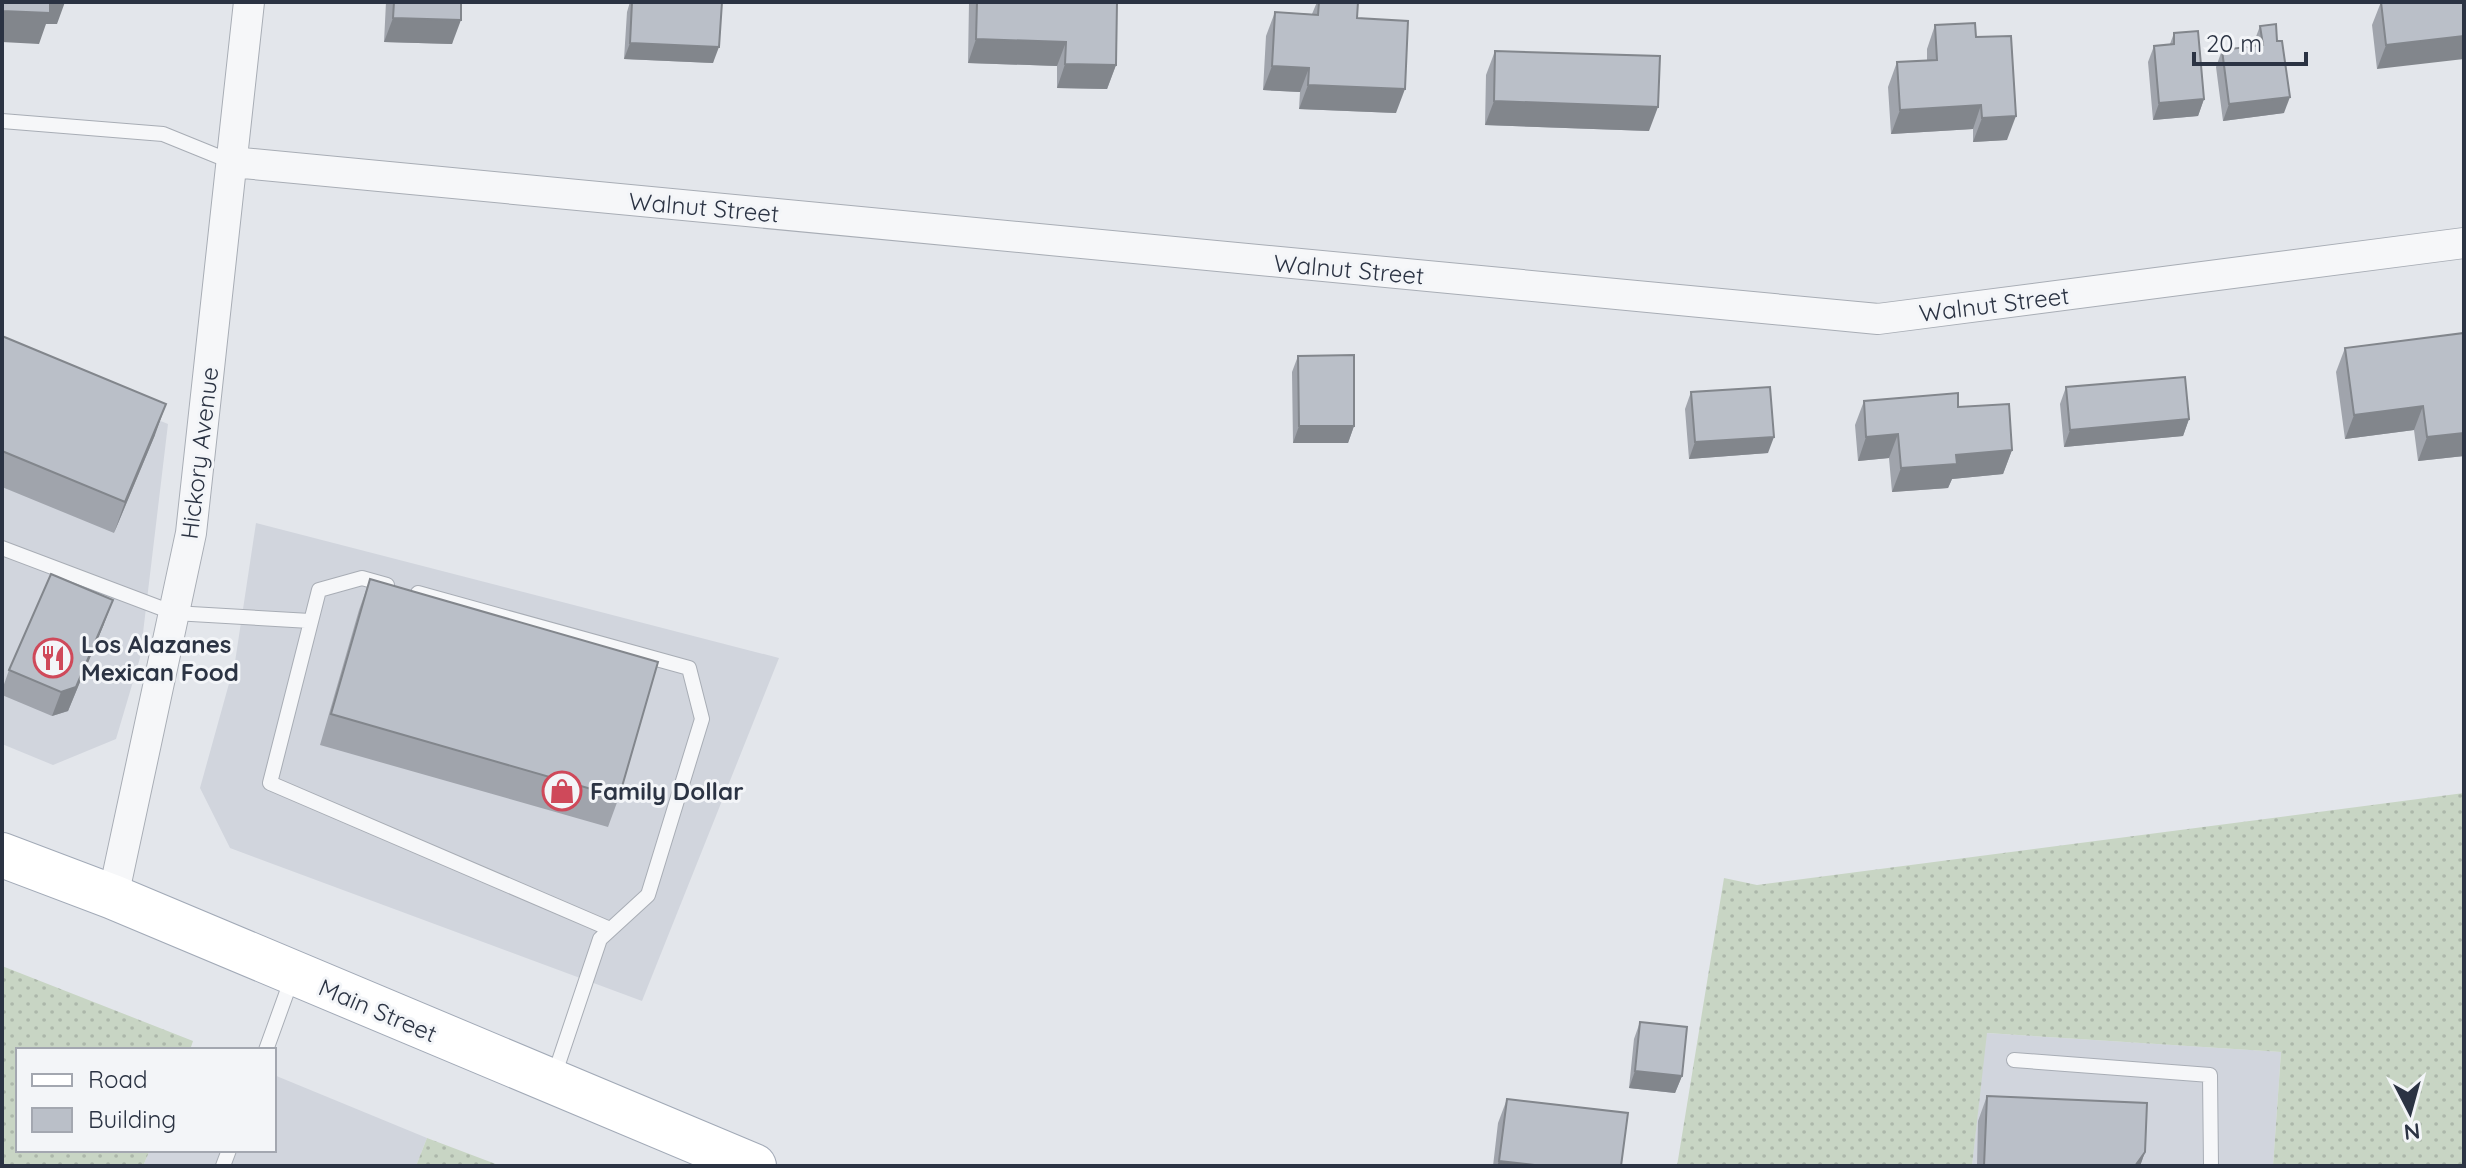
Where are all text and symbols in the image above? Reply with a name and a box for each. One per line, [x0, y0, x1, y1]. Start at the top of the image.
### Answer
scale bar [2194, 16, 2306, 66]
text: 20 m [2206, 28, 2262, 58]
street label: Walnut Street [628, 185, 780, 229]
street label: Walnut Street [1273, 247, 1425, 291]
street label: Walnut Street [1917, 280, 2071, 328]
street label: Hickory Avenue [174, 365, 224, 541]
place label: Los Alazanes Mexican Food [81, 629, 239, 687]
restaurant icon: Los Alazanes Mexican Food [32, 637, 74, 679]
shop icon: Family Dollar [541, 770, 583, 812]
place label: Family Dollar [590, 776, 744, 806]
street label: Main Street [314, 972, 442, 1048]
legend [16, 1048, 276, 1152]
text: Road [88, 1064, 148, 1094]
north arrow [2370, 1072, 2450, 1152]
text: Building [88, 1104, 176, 1134]
text: N [2403, 1117, 2422, 1147]

